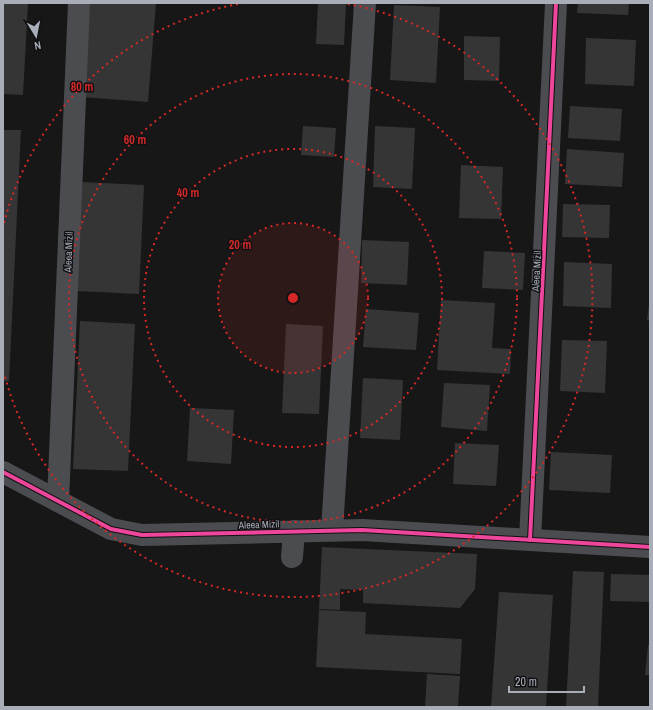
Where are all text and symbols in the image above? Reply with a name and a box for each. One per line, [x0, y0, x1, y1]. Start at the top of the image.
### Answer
north arrow [16, 16, 56, 56]
text: N [33, 38, 42, 53]
text: 80 m [71, 79, 93, 95]
text: 60 m [124, 132, 146, 148]
text: 40 m [177, 185, 199, 201]
street label: Aleea Mizil [61, 231, 76, 274]
text: 20 m [229, 237, 251, 253]
street label: Aleea Mizil [529, 250, 544, 293]
centre of rings [286, 291, 300, 305]
street label: Aleea Mizil [238, 517, 280, 532]
scale bar [509, 668, 584, 694]
text: 20 m [515, 674, 537, 690]

